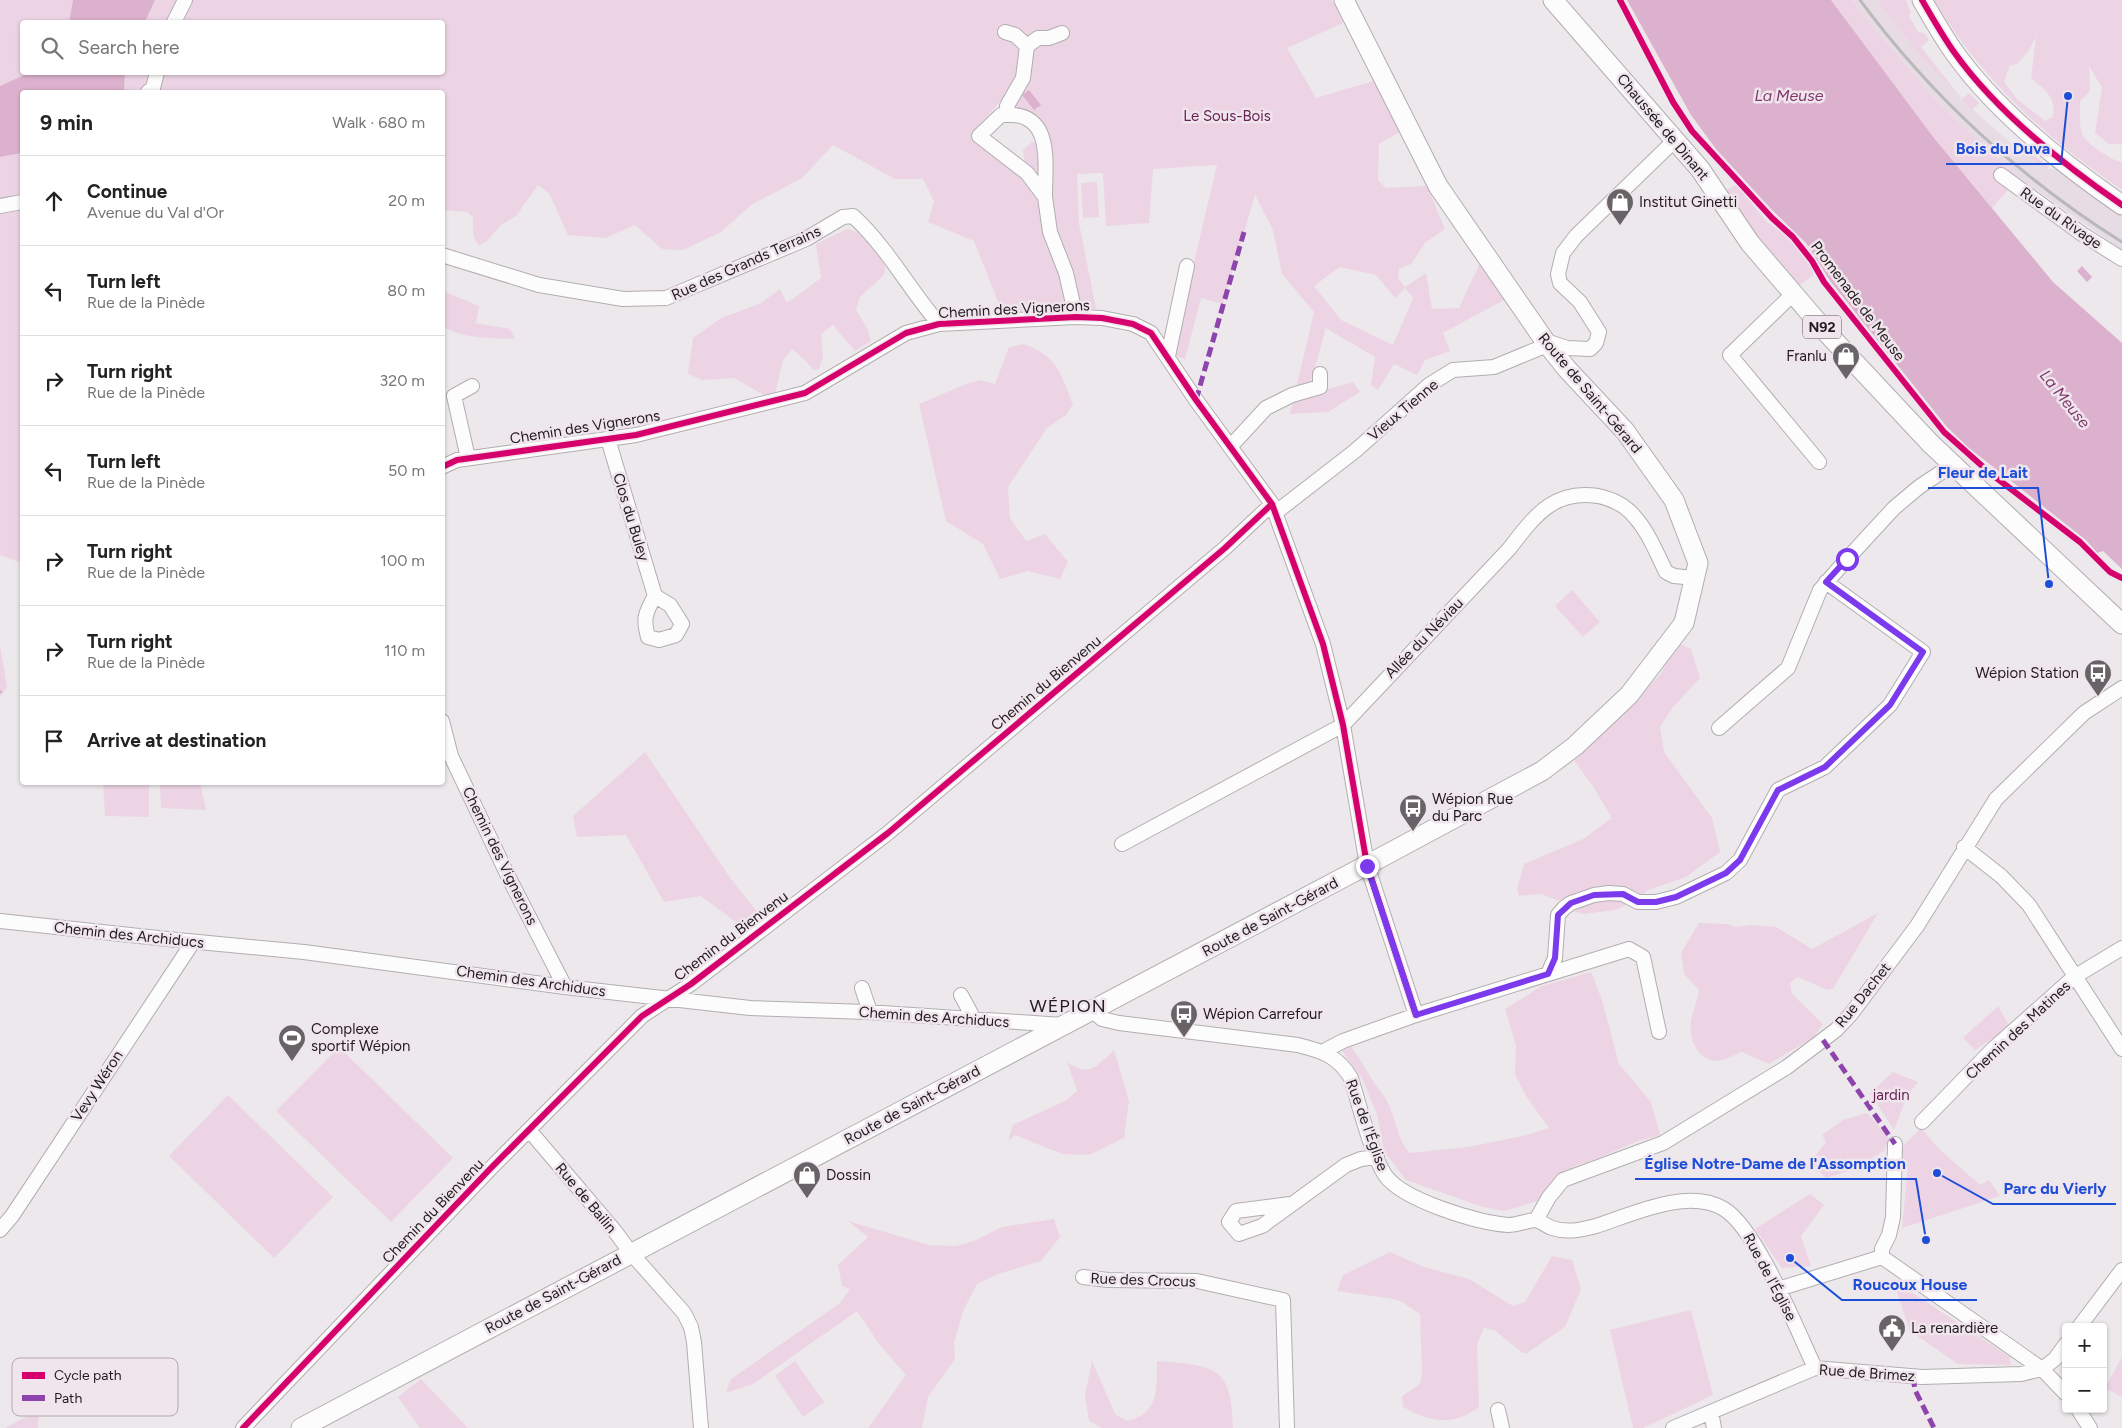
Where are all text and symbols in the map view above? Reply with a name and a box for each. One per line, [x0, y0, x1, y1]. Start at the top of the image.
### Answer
search box [20, 20, 445, 75]
icon: search [38, 34, 66, 62]
text: Search here [78, 36, 180, 59]
street label: Chaussée de Dinant [1613, 70, 1713, 184]
water label: La Meuse [1754, 86, 1824, 105]
park label: Le Sous-Bois [1183, 107, 1271, 125]
text: 9 min [40, 110, 93, 135]
text: Walk · 680 m [332, 113, 425, 132]
callout: Bois du Duva [1946, 133, 2061, 164]
text: Bois du Duva [1956, 139, 2050, 158]
text: Continue [87, 180, 167, 203]
street label: Rue du Rivage [2017, 183, 2105, 253]
icon: ahead [40, 187, 68, 215]
shop icon: Institut Ginetti [1605, 187, 1635, 226]
text: 20 m [388, 191, 425, 210]
place label: Institut Ginetti [1639, 193, 1737, 211]
text: Avenue du Val d'Or [87, 203, 224, 222]
street label: Rue des Grands Terrains [669, 222, 823, 304]
street label: Promenade de Meuse [1807, 238, 1909, 364]
text: Turn left [87, 270, 161, 293]
icon: left [40, 277, 68, 305]
text: 80 m [387, 281, 425, 300]
text: Rue de la Pinède [87, 293, 205, 312]
street label: Chemin des Vignerons [938, 296, 1090, 322]
road number: N92 [1803, 316, 1841, 338]
street label: Route de Saint-Gérard [1534, 329, 1646, 457]
shop icon: Franlu [1831, 341, 1861, 380]
place label: Franlu [1786, 347, 1827, 365]
text: Turn right [87, 360, 173, 383]
water label: La Meuse [2036, 366, 2094, 432]
icon: right [40, 367, 68, 395]
text: 320 m [380, 371, 425, 390]
street label: Vieux Tienne [1364, 375, 1442, 445]
text: Rue de la Pinède [87, 383, 205, 402]
street label: Chemin des Vignerons [509, 406, 661, 448]
text: Turn left [87, 450, 161, 473]
icon: left [40, 457, 68, 485]
callout: Fleur de Lait [1928, 457, 2038, 488]
text: 50 m [388, 461, 425, 480]
text: Fleur de Lait [1938, 463, 2028, 482]
street label: Clos du Buley [609, 471, 653, 563]
text: Rue de la Pinède [87, 473, 205, 492]
text: Turn right [87, 540, 173, 563]
icon: right [40, 547, 68, 575]
route start [1836, 548, 1859, 571]
text: 100 m [380, 551, 425, 570]
text: Rue de la Pinède [87, 563, 205, 582]
street label: Allée du Néviau [1381, 594, 1467, 682]
text: Turn right [87, 630, 173, 653]
street label: Chemin du Bienvenu [987, 632, 1105, 734]
icon: right [40, 637, 68, 665]
text: 110 m [384, 641, 425, 660]
text: Rue de la Pinède [87, 653, 205, 672]
bus stop icon: Wépion Station [2083, 658, 2113, 697]
place label: Wépion Station [1975, 664, 2079, 682]
icon: arrive [40, 727, 68, 755]
text: Arrive at destination [87, 729, 266, 752]
street label: Chemin des Vignerons [459, 784, 541, 928]
place label: Wépion Rue du Parc [1432, 790, 1513, 825]
bus stop icon: Wépion Rue du Parc [1398, 793, 1428, 832]
route end [1356, 855, 1379, 878]
street label: Route de Saint-Gérard [1199, 873, 1341, 961]
street label: Chemin du Bienvenu [670, 887, 792, 985]
street label: Chemin des Archiducs [53, 918, 205, 952]
street label: Rue Dachet [1831, 959, 1895, 1031]
street label: Chemin des Archiducs [455, 962, 607, 1000]
street label: Chemin des Matines [1962, 977, 2074, 1083]
district label: WÉPION [1029, 995, 1107, 1017]
bus stop icon: Wépion Carrefour [1169, 999, 1199, 1038]
street label: Chemin des Archiducs [858, 1003, 1010, 1031]
place label: Wépion Carrefour [1203, 1005, 1323, 1023]
place label: Complexe sportif Wépion [311, 1020, 410, 1055]
sports icon: Complexe sportif Wépion [277, 1023, 307, 1062]
street label: Vevy Wéron [67, 1047, 127, 1125]
street label: Route de Saint-Gérard [841, 1061, 983, 1149]
street label: Rue de l'Église [1342, 1077, 1392, 1173]
park label: jardin [1871, 1086, 1910, 1104]
callout: Église Notre-Dame de l'Assomption [1635, 1148, 1916, 1179]
text: Église Notre-Dame de l'Assomption [1644, 1154, 1906, 1173]
street label: Chemin du Bienvenu [379, 1155, 487, 1267]
street label: Rue de Bailin [552, 1159, 620, 1237]
shop icon: Dossin [792, 1160, 822, 1199]
place label: Dossin [826, 1166, 871, 1184]
callout: Parc du Vierly [1993, 1173, 2116, 1204]
text: Parc du Vierly [2004, 1179, 2107, 1198]
street label: Rue de l'Église [1739, 1230, 1801, 1324]
street label: Route de Saint-Gérard [482, 1250, 624, 1338]
street label: Rue des Crocus [1090, 1269, 1196, 1291]
callout: Roucoux House [1842, 1269, 1977, 1300]
text: Roucoux House [1853, 1275, 1968, 1294]
public building icon: La renardière [1877, 1313, 1907, 1352]
place label: La renardière [1911, 1319, 1998, 1337]
map controls [2062, 1323, 2107, 1413]
button: + [2062, 1323, 2107, 1368]
legend [12, 1358, 178, 1416]
street label: Rue de Brimez [1818, 1361, 1916, 1385]
text: Cycle path [54, 1367, 122, 1384]
button: − [2062, 1368, 2107, 1413]
text: Path [54, 1390, 82, 1407]

